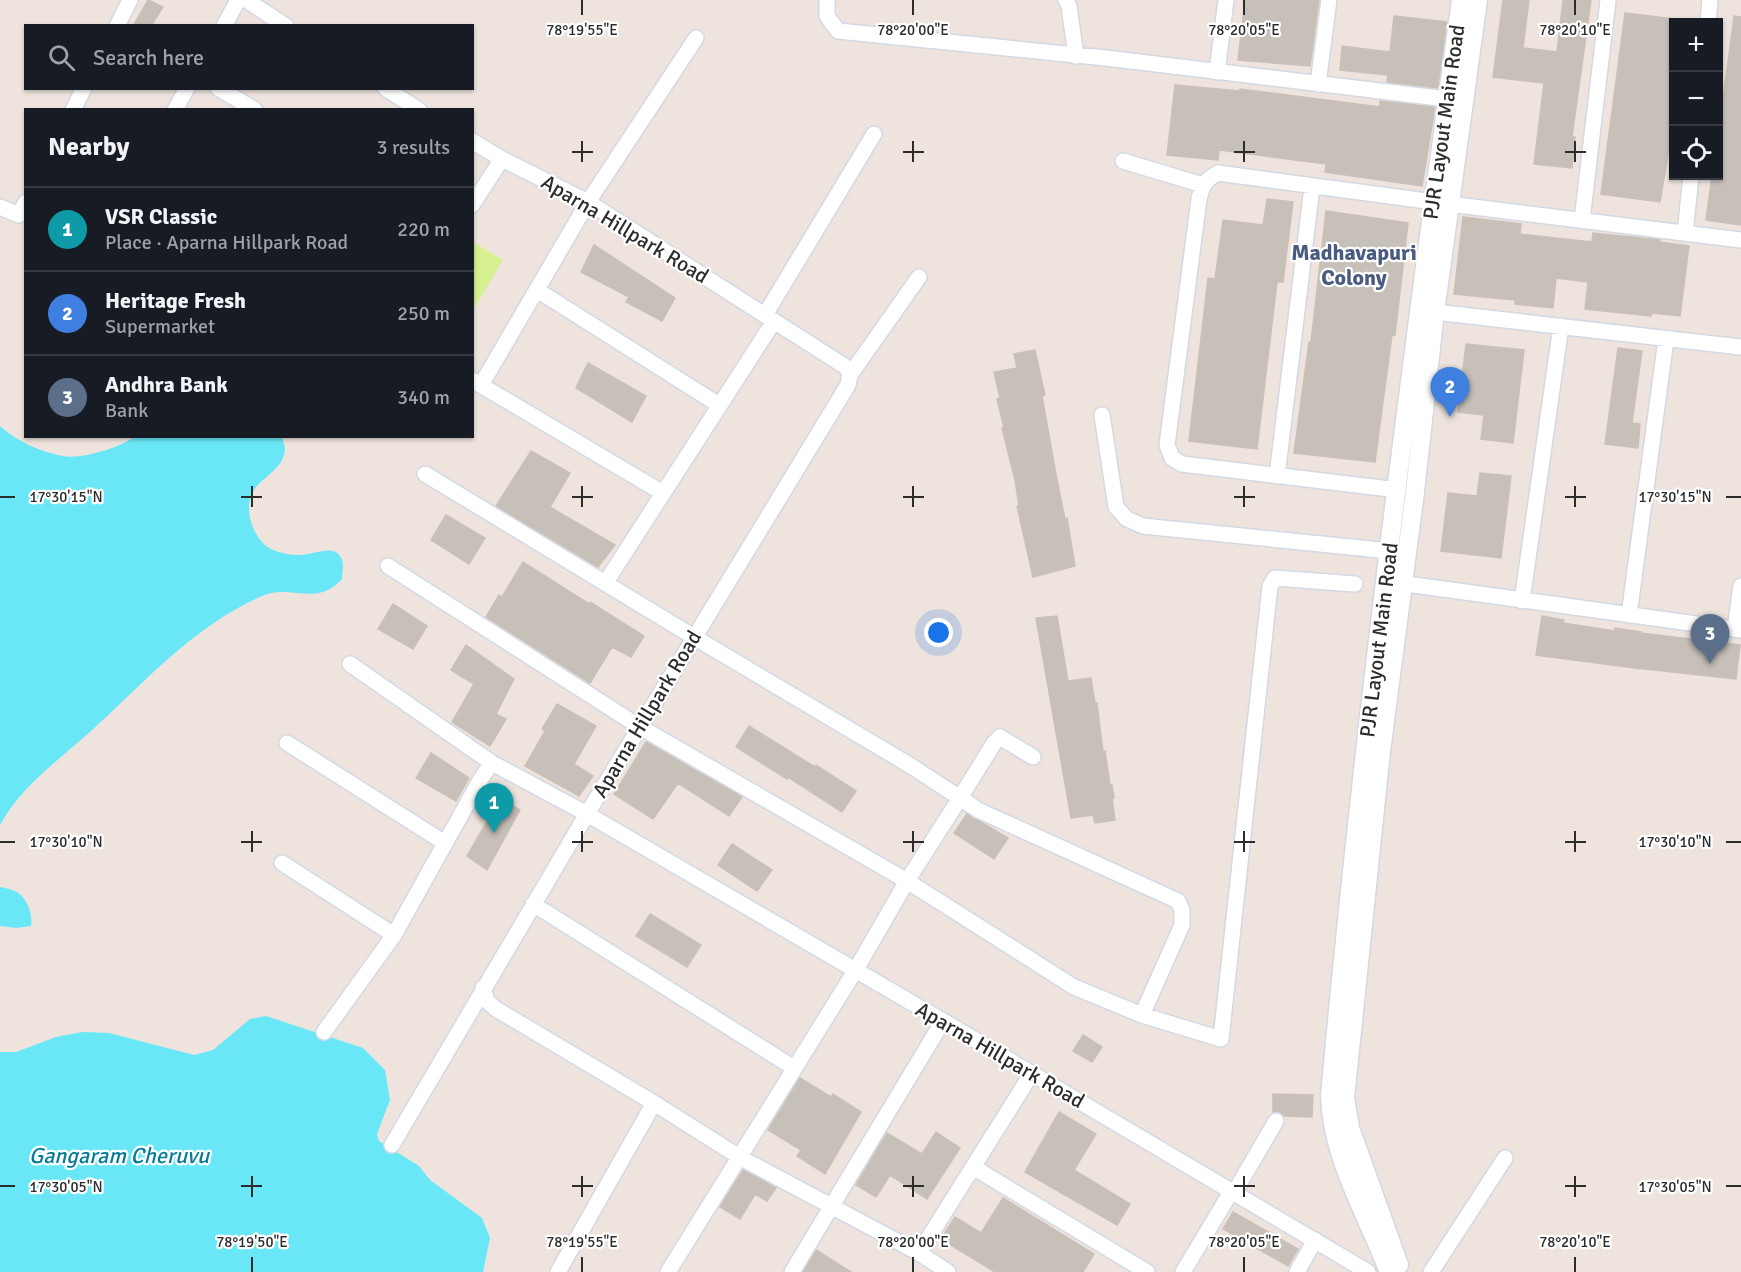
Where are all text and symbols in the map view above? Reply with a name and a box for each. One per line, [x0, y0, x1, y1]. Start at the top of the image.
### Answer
map controls [1669, 18, 1723, 180]
button: + [1669, 18, 1723, 72]
text: 78°19'55"E [546, 21, 618, 39]
text: 78°20'00"E [877, 21, 949, 39]
text: 78°20'05"E [1208, 21, 1280, 39]
text: 78°20'10"E [1539, 21, 1611, 39]
street label: PJR Layout Main Road [1417, 23, 1471, 221]
search box [24, 24, 474, 90]
icon: search [45, 41, 78, 74]
text: Search here [93, 44, 204, 71]
button: − [1669, 72, 1723, 126]
button: locate [1669, 126, 1723, 180]
text: Nearby [48, 131, 129, 163]
text: 3 results [377, 135, 450, 160]
street label: Aparna Hillpark Road [537, 169, 713, 289]
text: VSR Classic [105, 203, 217, 230]
text: 1 [62, 217, 73, 242]
text: 220 m [397, 217, 450, 242]
text: Place · Aparna Hillpark Road [105, 230, 348, 255]
district label: Madhavapuri Colony [1291, 239, 1417, 291]
text: Heritage Fresh [105, 287, 246, 314]
text: 2 [62, 301, 73, 326]
text: 250 m [397, 301, 450, 326]
text: Supermarket [105, 314, 215, 339]
pin: 2 [1430, 368, 1470, 417]
text: Andhra Bank [105, 371, 228, 398]
text: 3 [62, 385, 73, 410]
text: 340 m [397, 385, 450, 410]
text: Bank [105, 398, 148, 423]
text: 17°30'15"N [29, 488, 103, 506]
text: 17°30'15"N [1638, 488, 1712, 506]
street label: PJR Layout Main Road [1354, 541, 1404, 739]
pin: 3 [1690, 614, 1730, 664]
your location [924, 618, 953, 647]
street label: Aparna Hillpark Road [587, 626, 707, 802]
pin: 1 [474, 784, 514, 833]
text: 17°30'10"N [29, 833, 103, 851]
text: 17°30'10"N [1638, 833, 1712, 851]
street label: Aparna Hillpark Road [911, 996, 1089, 1114]
water label: Gangaram Cheruvu [29, 1142, 211, 1169]
text: 17°30'05"N [29, 1178, 103, 1196]
text: 17°30'05"N [1638, 1178, 1712, 1196]
text: 78°19'50"E [216, 1233, 288, 1251]
text: 78°19'55"E [546, 1233, 618, 1251]
text: 78°20'00"E [877, 1233, 949, 1251]
text: 78°20'05"E [1208, 1233, 1280, 1251]
text: 78°20'10"E [1539, 1233, 1611, 1251]

